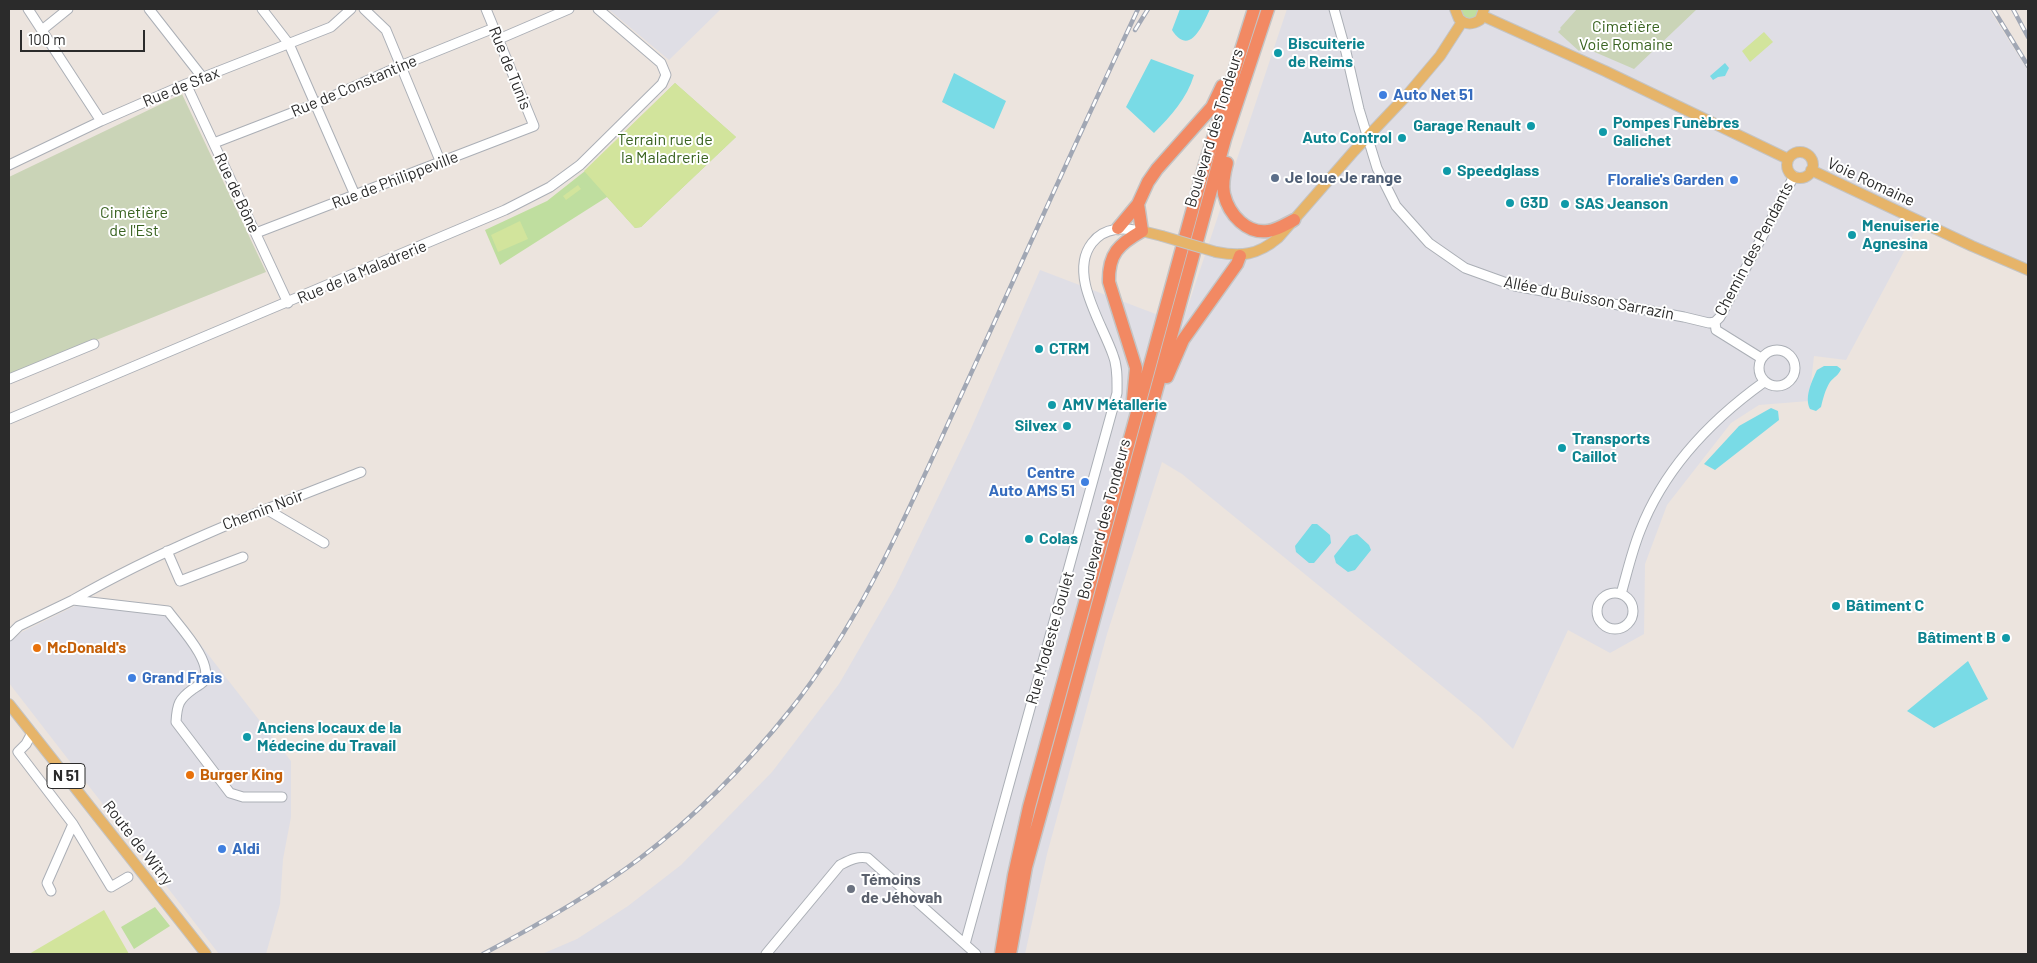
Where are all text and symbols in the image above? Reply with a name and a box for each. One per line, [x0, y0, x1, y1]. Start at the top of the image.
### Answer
park label: Cimetière Voie Romaine [1579, 17, 1673, 55]
scale bar [22, 20, 148, 52]
street label: Rue de Tunis [485, 24, 535, 112]
text: 100 m [28, 30, 66, 48]
place label: Biscuiterie de Reims [1288, 34, 1365, 72]
street label: Boulevard des Tondeurs [1181, 46, 1247, 210]
marker: Biscuiterie de Reims [1272, 47, 1284, 59]
street label: Rue de Constantine [288, 51, 420, 121]
street label: Rue de Sfax [140, 63, 222, 111]
place label: Auto Net 51 [1393, 85, 1473, 105]
marker: Auto Net 51 [1377, 89, 1389, 101]
place label: Pompes Funèbres Galichet [1613, 113, 1739, 151]
place label: Garage Renault [1413, 116, 1521, 136]
marker: Garage Renault [1525, 120, 1537, 132]
marker: Pompes Funèbres Galichet [1597, 126, 1609, 138]
place label: Auto Control [1302, 128, 1392, 148]
park label: Terrain rue de la Maladrerie [617, 130, 713, 168]
marker: Auto Control [1396, 132, 1408, 144]
street label: Rue de Philippeville [329, 147, 461, 213]
street label: Rue de Bône [210, 150, 264, 236]
street label: Voie Romaine [1824, 153, 1918, 211]
place label: Speedglass [1457, 161, 1539, 181]
marker: Speedglass [1441, 165, 1453, 177]
place label: Je loue Je range [1285, 168, 1402, 188]
place label: Floralie's Garden [1608, 170, 1724, 190]
marker: Je loue Je range [1269, 172, 1281, 184]
marker: Floralie's Garden [1728, 174, 1740, 186]
street label: Chemin des Pendants [1711, 179, 1797, 319]
place label: G3D [1520, 193, 1548, 213]
place label: SAS Jeanson [1575, 194, 1668, 214]
marker: G3D [1504, 197, 1516, 209]
marker: SAS Jeanson [1559, 198, 1571, 210]
park label: Cimetière de l'Est [100, 203, 168, 241]
place label: Menuiserie Agnesina [1862, 216, 1939, 254]
marker: Menuiserie Agnesina [1846, 229, 1858, 241]
street label: Rue de la Maladrerie [294, 236, 430, 308]
street label: Allée du Buisson Sarrazin [1502, 272, 1676, 324]
place label: CTRM [1049, 339, 1089, 359]
marker: CTRM [1033, 343, 1045, 355]
place label: AMV Métallerie [1062, 395, 1167, 415]
marker: AMV Métallerie [1046, 399, 1058, 411]
place label: Silvex [1015, 416, 1057, 436]
marker: Silvex [1061, 420, 1073, 432]
place label: Transports Caillot [1572, 429, 1650, 467]
street label: Boulevard des Tondeurs [1073, 437, 1135, 601]
marker: Transports Caillot [1556, 442, 1568, 454]
place label: Centre Auto AMS 51 [988, 463, 1075, 501]
marker: Centre Auto AMS 51 [1079, 476, 1091, 488]
street label: Chemin Noir [220, 486, 306, 534]
place label: Colas [1039, 529, 1078, 549]
marker: Colas [1023, 533, 1035, 545]
street label: Rue Modeste Goulet [1022, 569, 1078, 707]
place label: Bâtiment C [1846, 596, 1924, 616]
marker: Bâtiment C [1830, 600, 1842, 612]
place label: Bâtiment B [1918, 628, 1996, 648]
marker: Bâtiment B [2000, 632, 2012, 644]
place label: McDonald's [47, 638, 126, 658]
marker: McDonald's [31, 642, 43, 654]
place label: Grand Frais [142, 668, 222, 688]
marker: Grand Frais [126, 672, 138, 684]
place label: Anciens locaux de la Médecine du Travail [257, 718, 402, 756]
marker: Anciens locaux de la Médecine du Travail [241, 731, 253, 743]
road number: N 51 [47, 764, 85, 788]
place label: Burger King [200, 765, 283, 785]
marker: Burger King [184, 769, 196, 781]
street label: Route de Witry [99, 797, 177, 889]
place label: Aldi [232, 839, 260, 859]
marker: Aldi [216, 843, 228, 855]
place label: Témoins de Jéhovah [861, 870, 942, 908]
marker: Témoins de Jéhovah [845, 883, 857, 895]

